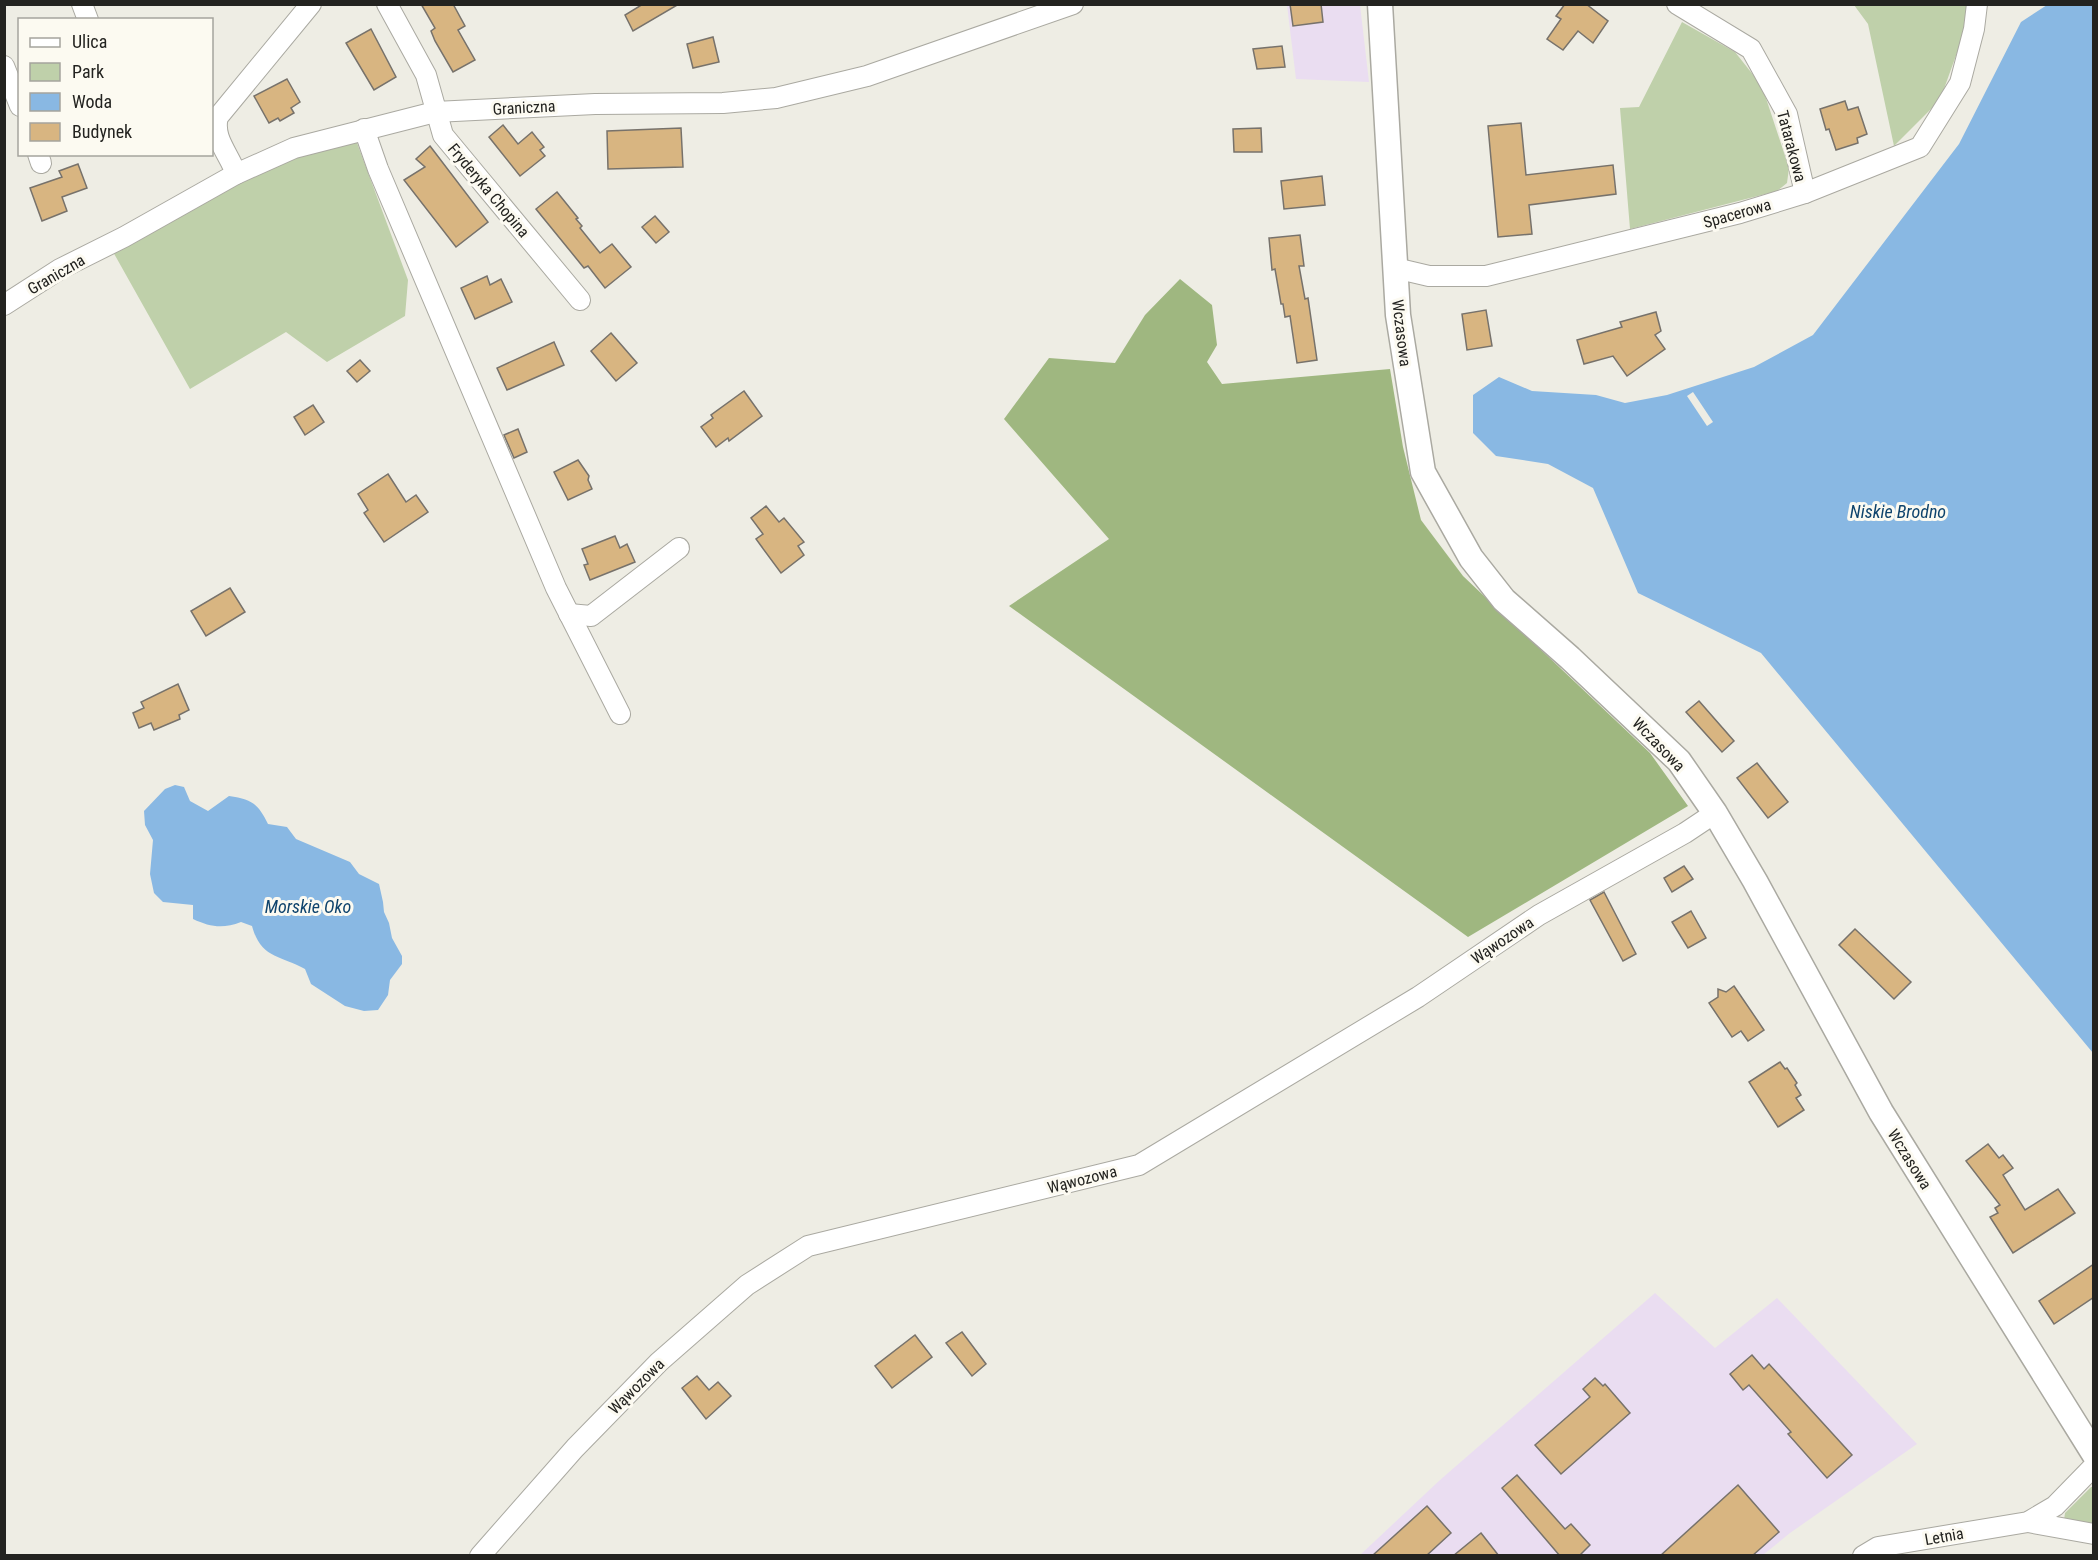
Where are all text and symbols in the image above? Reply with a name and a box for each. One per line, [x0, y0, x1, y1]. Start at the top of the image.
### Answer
legend [18, 18, 213, 156]
text: Ulica [72, 31, 107, 52]
text: Park [72, 61, 104, 82]
text: Woda [72, 91, 112, 112]
street label: Graniczna [492, 96, 556, 119]
street label: Tatarakowa [1773, 108, 1810, 184]
text: Budynek [72, 121, 132, 142]
street label: Fryderyka Chopina [444, 140, 533, 241]
street label: Spacerowa [1701, 195, 1773, 232]
street label: Graniczna [24, 250, 88, 298]
street label: Wczasowa [1388, 298, 1415, 368]
water label: Niskie Brodno [1850, 501, 1946, 522]
street label: Wczasowa [1628, 713, 1689, 775]
water label: Morskie Oko [265, 896, 351, 917]
street label: Wąwozowa [1468, 913, 1537, 968]
street label: Wczasowa [1884, 1126, 1935, 1193]
street label: Wąwozowa [1045, 1162, 1119, 1197]
street label: Wąwozowa [605, 1355, 668, 1418]
street label: Letnia [1923, 1524, 1965, 1549]

